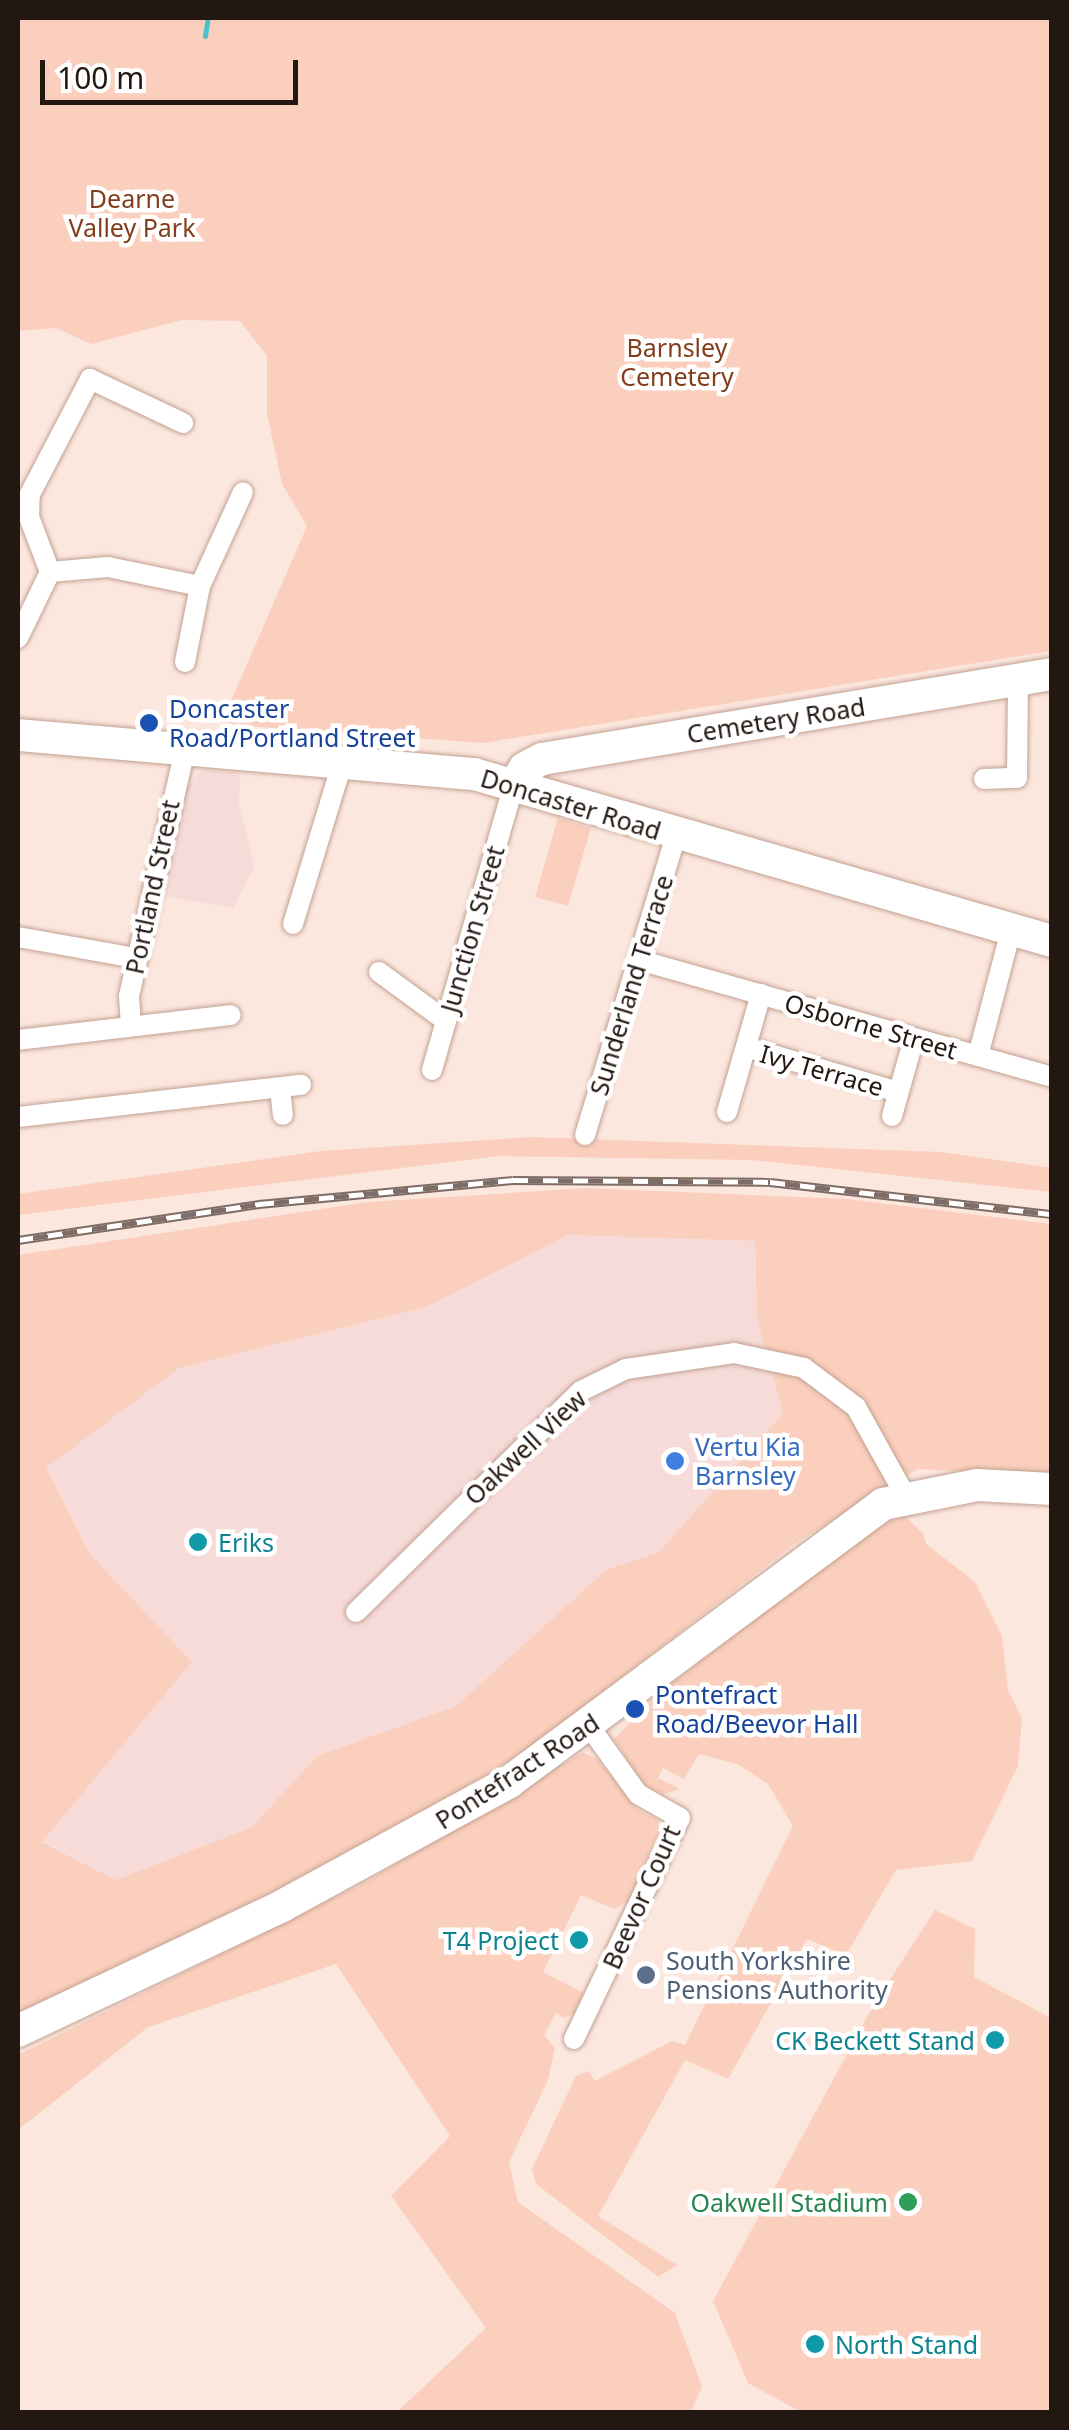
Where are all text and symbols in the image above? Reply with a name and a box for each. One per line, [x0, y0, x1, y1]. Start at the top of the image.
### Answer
scale bar [45, 40, 302, 102]
text: 100 m [57, 57, 144, 98]
park label: Dearne Valley Park [68, 184, 196, 243]
park label: Barnsley Cemetery [620, 333, 734, 392]
street label: Cemetery Road [685, 691, 867, 749]
place label: Doncaster Road/Portland Street [169, 694, 416, 753]
marker: Doncaster Road/Portland Street [138, 712, 160, 734]
street label: Doncaster Road [477, 762, 665, 846]
street label: Portland Street [119, 797, 185, 977]
street label: Junction Street [434, 842, 510, 1016]
street label: Sunderland Terrace [583, 871, 679, 1099]
street label: Osborne Street [781, 987, 961, 1065]
street label: Ivy Terrace [757, 1038, 887, 1102]
street label: Oakwell View [458, 1383, 592, 1511]
place label: Vertu Kia Barnsley [695, 1432, 801, 1491]
marker: Vertu Kia Barnsley [664, 1450, 686, 1472]
place label: Eriks [218, 1527, 274, 1557]
marker: Eriks [187, 1531, 209, 1553]
place label: Pontefract Road/Beevor Hall [655, 1680, 858, 1739]
marker: Pontefract Road/Beevor Hall [624, 1698, 646, 1720]
street label: Pontefract Road [430, 1707, 604, 1835]
street label: Beevor Court [596, 1820, 686, 1974]
place label: T4 Project [443, 1925, 559, 1955]
marker: T4 Project [568, 1929, 590, 1951]
place label: South Yorkshire Pensions Authority [666, 1946, 888, 2005]
marker: South Yorkshire Pensions Authority [635, 1964, 657, 1986]
place label: CK Beckett Stand [775, 2025, 975, 2055]
marker: CK Beckett Stand [984, 2029, 1006, 2051]
place label: Oakwell Stadium [691, 2187, 888, 2217]
marker: Oakwell Stadium [897, 2191, 919, 2213]
place label: North Stand [835, 2329, 978, 2359]
marker: North Stand [804, 2333, 826, 2355]

